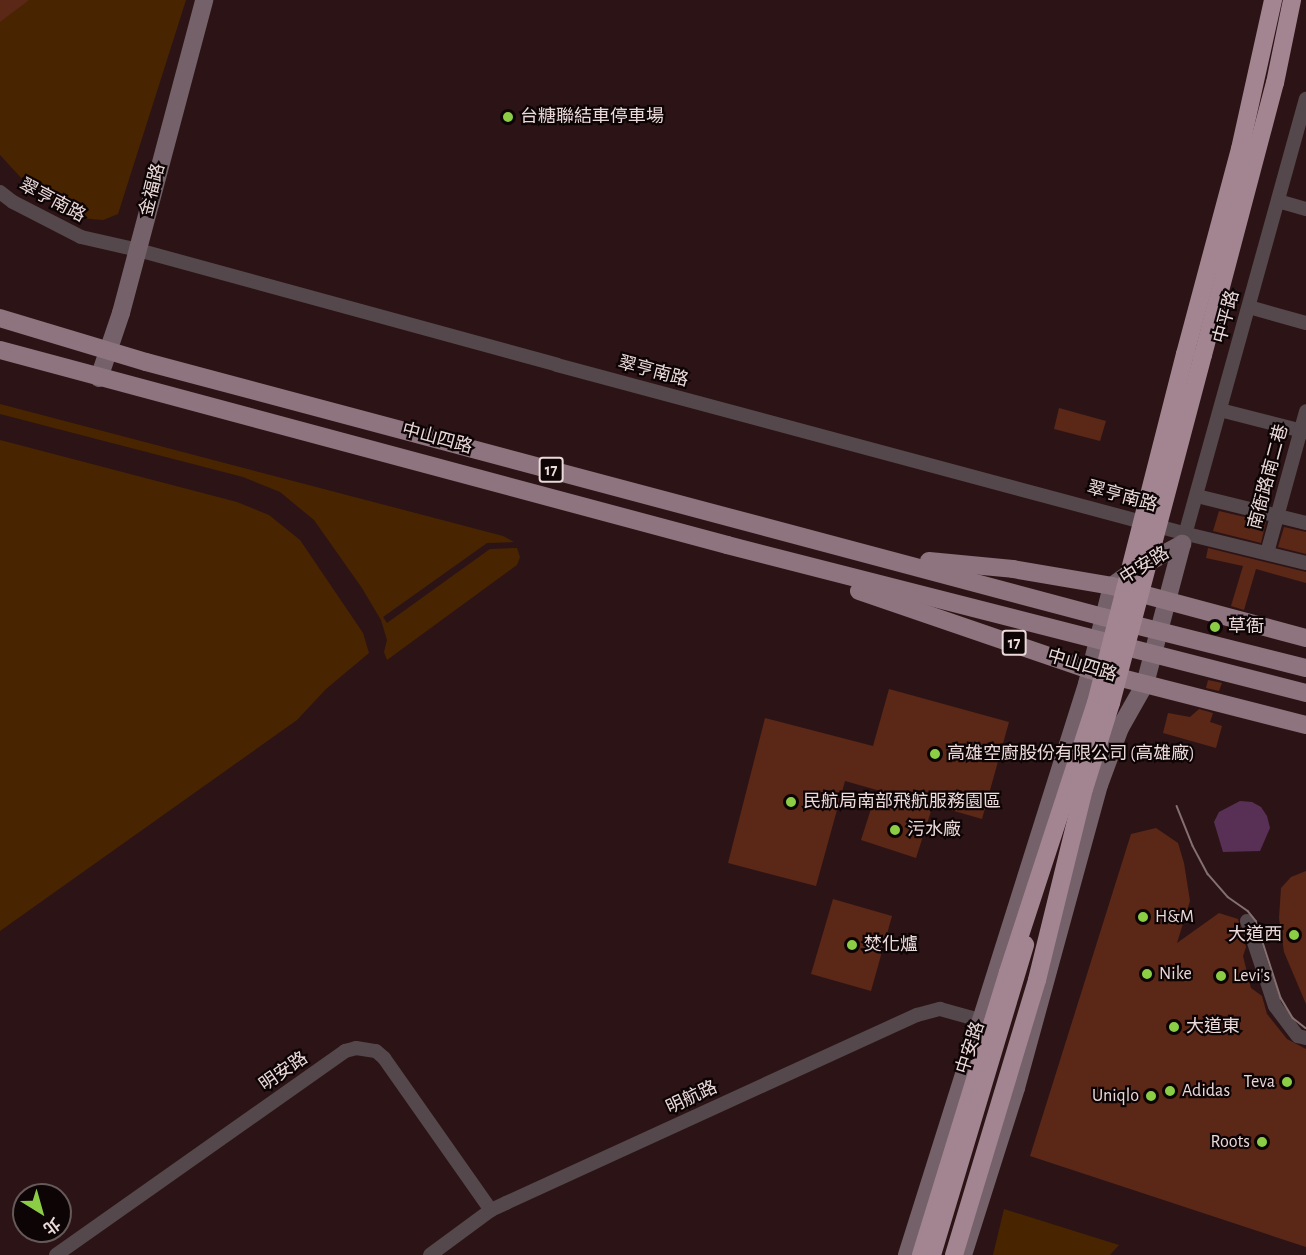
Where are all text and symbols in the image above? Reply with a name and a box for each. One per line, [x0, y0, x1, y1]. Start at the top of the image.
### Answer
place label: 台糖聯結車停車場 [520, 106, 664, 128]
marker: 台糖聯結車停車場 [501, 110, 515, 124]
street label: 金福路 [136, 161, 170, 219]
street label: 翠亨南路 [15, 175, 89, 227]
street label: 中平路 [1210, 288, 1244, 346]
street label: 翠亨南路 [615, 352, 691, 392]
street label: 中山四路 [399, 419, 475, 459]
street label: 南衙路南二巷 [1245, 422, 1293, 532]
road number: 17 [538, 457, 564, 483]
street label: 翠亨南路 [1084, 477, 1160, 517]
street label: 中安路 [1116, 543, 1174, 589]
place label: 草衙 [1228, 616, 1264, 638]
marker: 草衙 [1206, 618, 1224, 636]
road number: 17 [1000, 630, 1028, 656]
street label: 中山四路 [1044, 645, 1120, 687]
place label: 高雄空廚股份有限公司 (高雄廠) [947, 743, 1195, 765]
marker: 高雄空廚股份有限公司 (高雄廠) [928, 747, 942, 761]
place label: 民航局南部飛航服務園區 [803, 791, 1001, 813]
marker: 民航局南部飛航服務園區 [784, 795, 798, 809]
place label: 污水廠 [907, 819, 961, 841]
marker: 污水廠 [888, 823, 902, 837]
place label: H&M [1155, 906, 1194, 928]
marker: H&M [1136, 910, 1150, 924]
place label: 大道西 [1228, 924, 1282, 946]
marker: 大道西 [1287, 928, 1301, 942]
place label: 焚化爐 [864, 934, 918, 956]
marker: 焚化爐 [845, 938, 859, 952]
place label: Nike [1159, 963, 1192, 985]
place label: Levi's [1233, 965, 1270, 987]
marker: Nike [1140, 967, 1154, 981]
marker: Levi's [1214, 969, 1228, 983]
place label: 大道東 [1186, 1016, 1240, 1038]
street label: 中安路 [952, 1019, 990, 1077]
marker: 大道東 [1167, 1020, 1181, 1034]
street label: 明安路 [256, 1048, 312, 1096]
place label: Teva [1243, 1071, 1275, 1093]
marker: Teva [1280, 1075, 1294, 1089]
street label: 明航路 [663, 1077, 721, 1119]
place label: Adidas [1182, 1080, 1230, 1102]
marker: Adidas [1163, 1084, 1177, 1098]
place label: Uniqlo [1092, 1085, 1139, 1107]
marker: Uniqlo [1144, 1089, 1158, 1103]
place label: Roots [1211, 1131, 1250, 1153]
marker: Roots [1255, 1135, 1269, 1149]
north arrow [12, 1183, 72, 1243]
text: 北 [40, 1215, 63, 1237]

